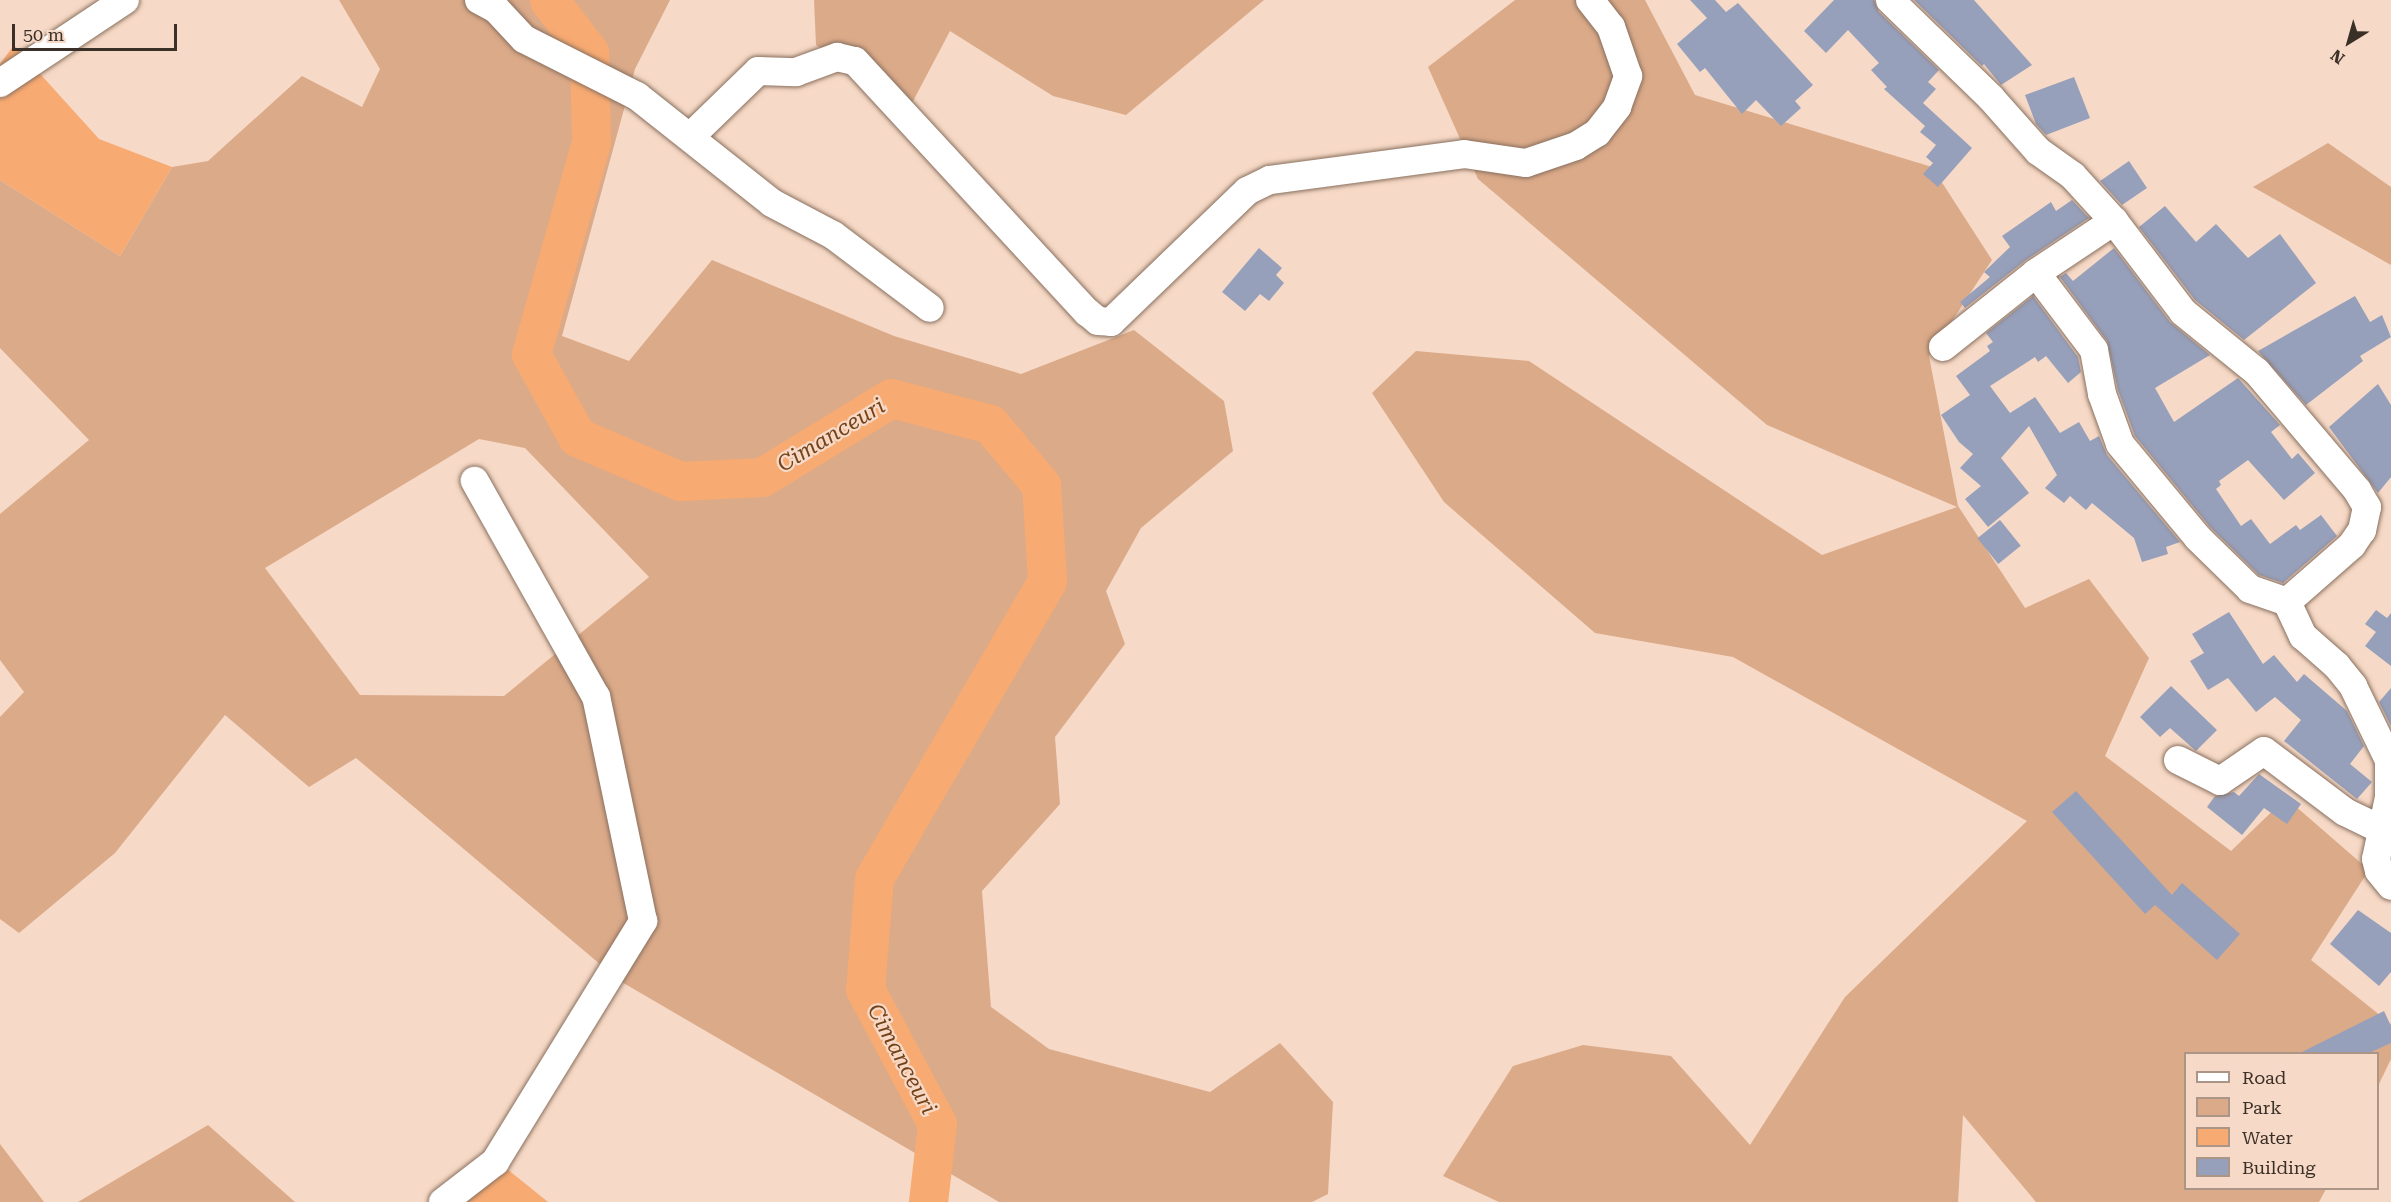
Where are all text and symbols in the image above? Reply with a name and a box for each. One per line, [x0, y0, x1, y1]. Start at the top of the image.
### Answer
scale bar [15, 12, 180, 50]
north arrow [2319, 12, 2379, 72]
text: 50 m [23, 24, 64, 45]
text: N [2327, 45, 2349, 68]
water label: Cimanceuri [772, 393, 890, 477]
water label: Cimanceuri [862, 999, 942, 1119]
legend [2184, 1052, 2379, 1190]
text: Road [2242, 1067, 2286, 1088]
text: Park [2242, 1097, 2282, 1118]
text: Water [2242, 1127, 2293, 1148]
text: Building [2242, 1157, 2316, 1178]

